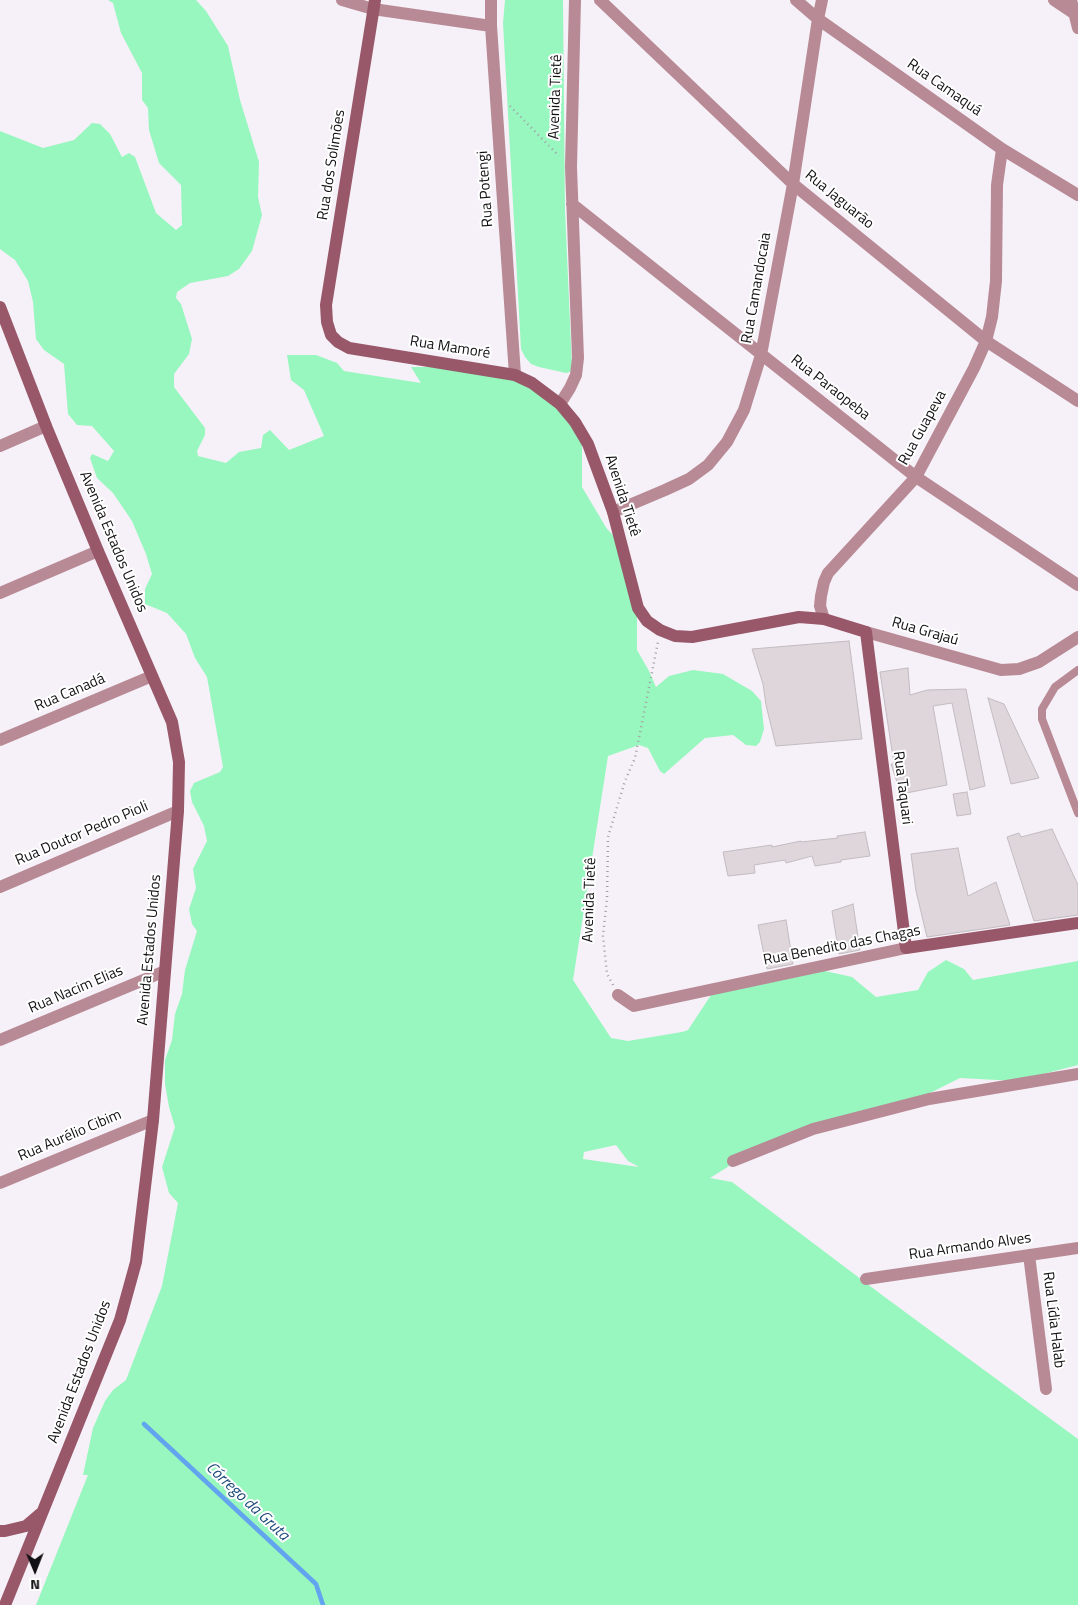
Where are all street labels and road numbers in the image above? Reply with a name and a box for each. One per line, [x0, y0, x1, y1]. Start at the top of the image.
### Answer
street label: Avenida Tietê [546, 54, 566, 140]
street label: Rua Camaquá [903, 56, 985, 120]
street label: Rua dos Solimões [314, 108, 350, 222]
street label: Rua Potengi [474, 150, 498, 228]
street label: Rua Jaguarão [801, 167, 877, 233]
street label: Rua Camandocaia [738, 231, 776, 345]
street label: Rua Mamoré [409, 333, 491, 363]
street label: Rua Paraopeba [787, 351, 873, 425]
street label: Rua Guapeva [895, 387, 951, 469]
street label: Avenida Tietê [600, 453, 644, 539]
street label: Avenida Estados Unidos [75, 469, 151, 615]
street label: Rua Grajaú [890, 614, 960, 650]
street label: Rua Canadá [32, 670, 108, 716]
street label: Rua Taquari [889, 750, 915, 826]
street label: Rua Doutor Pedro Pioli [13, 798, 151, 870]
street label: Avenida Tietê [580, 857, 600, 943]
street label: Avenida Estados Unidos [134, 874, 166, 1026]
street label: Rua Benedito das Chagas [762, 922, 922, 970]
street label: Rua Nacim Elias [26, 962, 126, 1018]
street label: Rua Aurélio Cibim [16, 1106, 124, 1166]
street label: Rua Armando Alves [908, 1230, 1032, 1264]
street label: Rua Lídia Halab [1038, 1271, 1068, 1369]
street label: Avenida Estados Unidos [44, 1298, 116, 1446]

